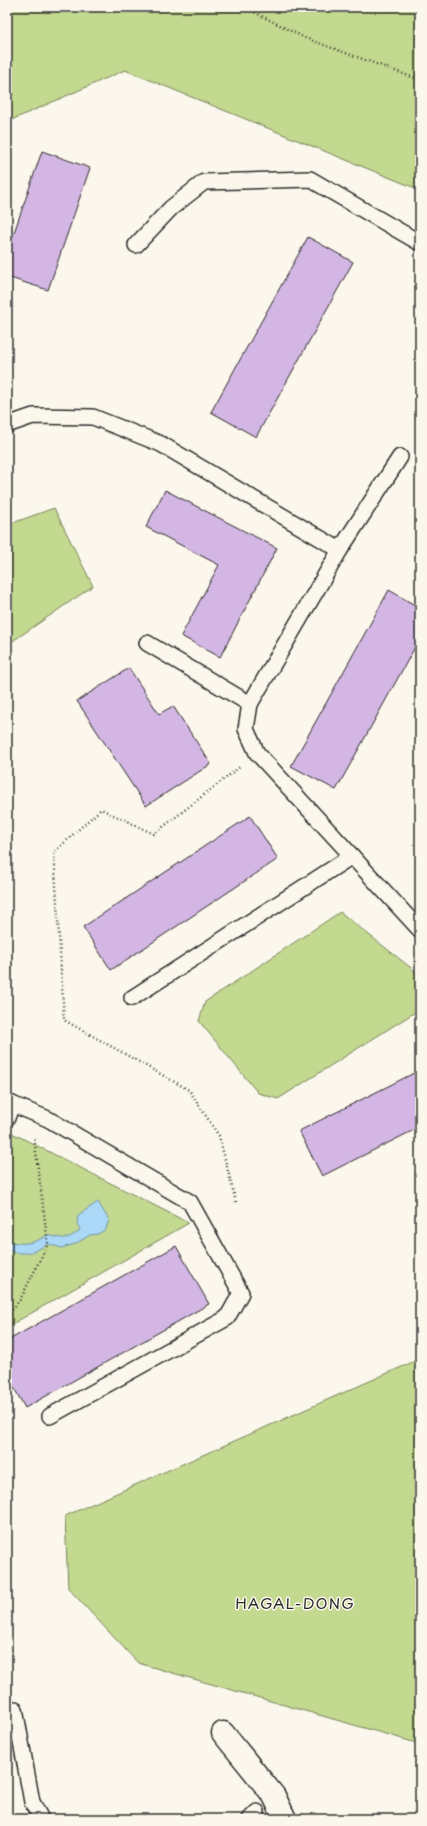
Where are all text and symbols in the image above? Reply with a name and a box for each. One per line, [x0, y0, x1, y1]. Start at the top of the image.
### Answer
district label: HAGAL-DONG [235, 1591, 355, 1614]

